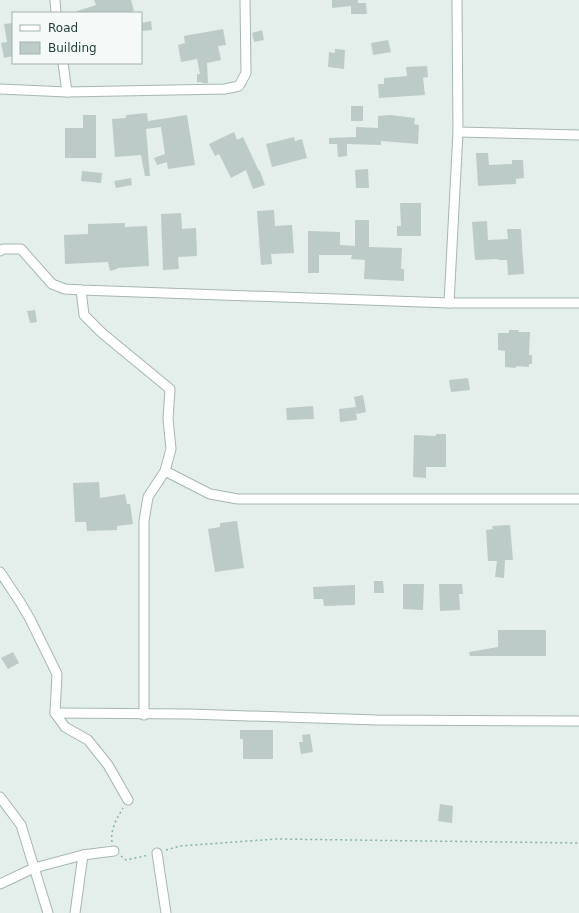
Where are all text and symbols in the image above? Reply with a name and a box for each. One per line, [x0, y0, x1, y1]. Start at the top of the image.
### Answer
legend [12, 12, 142, 64]
text: Road [48, 21, 78, 35]
text: Building [48, 41, 97, 55]

